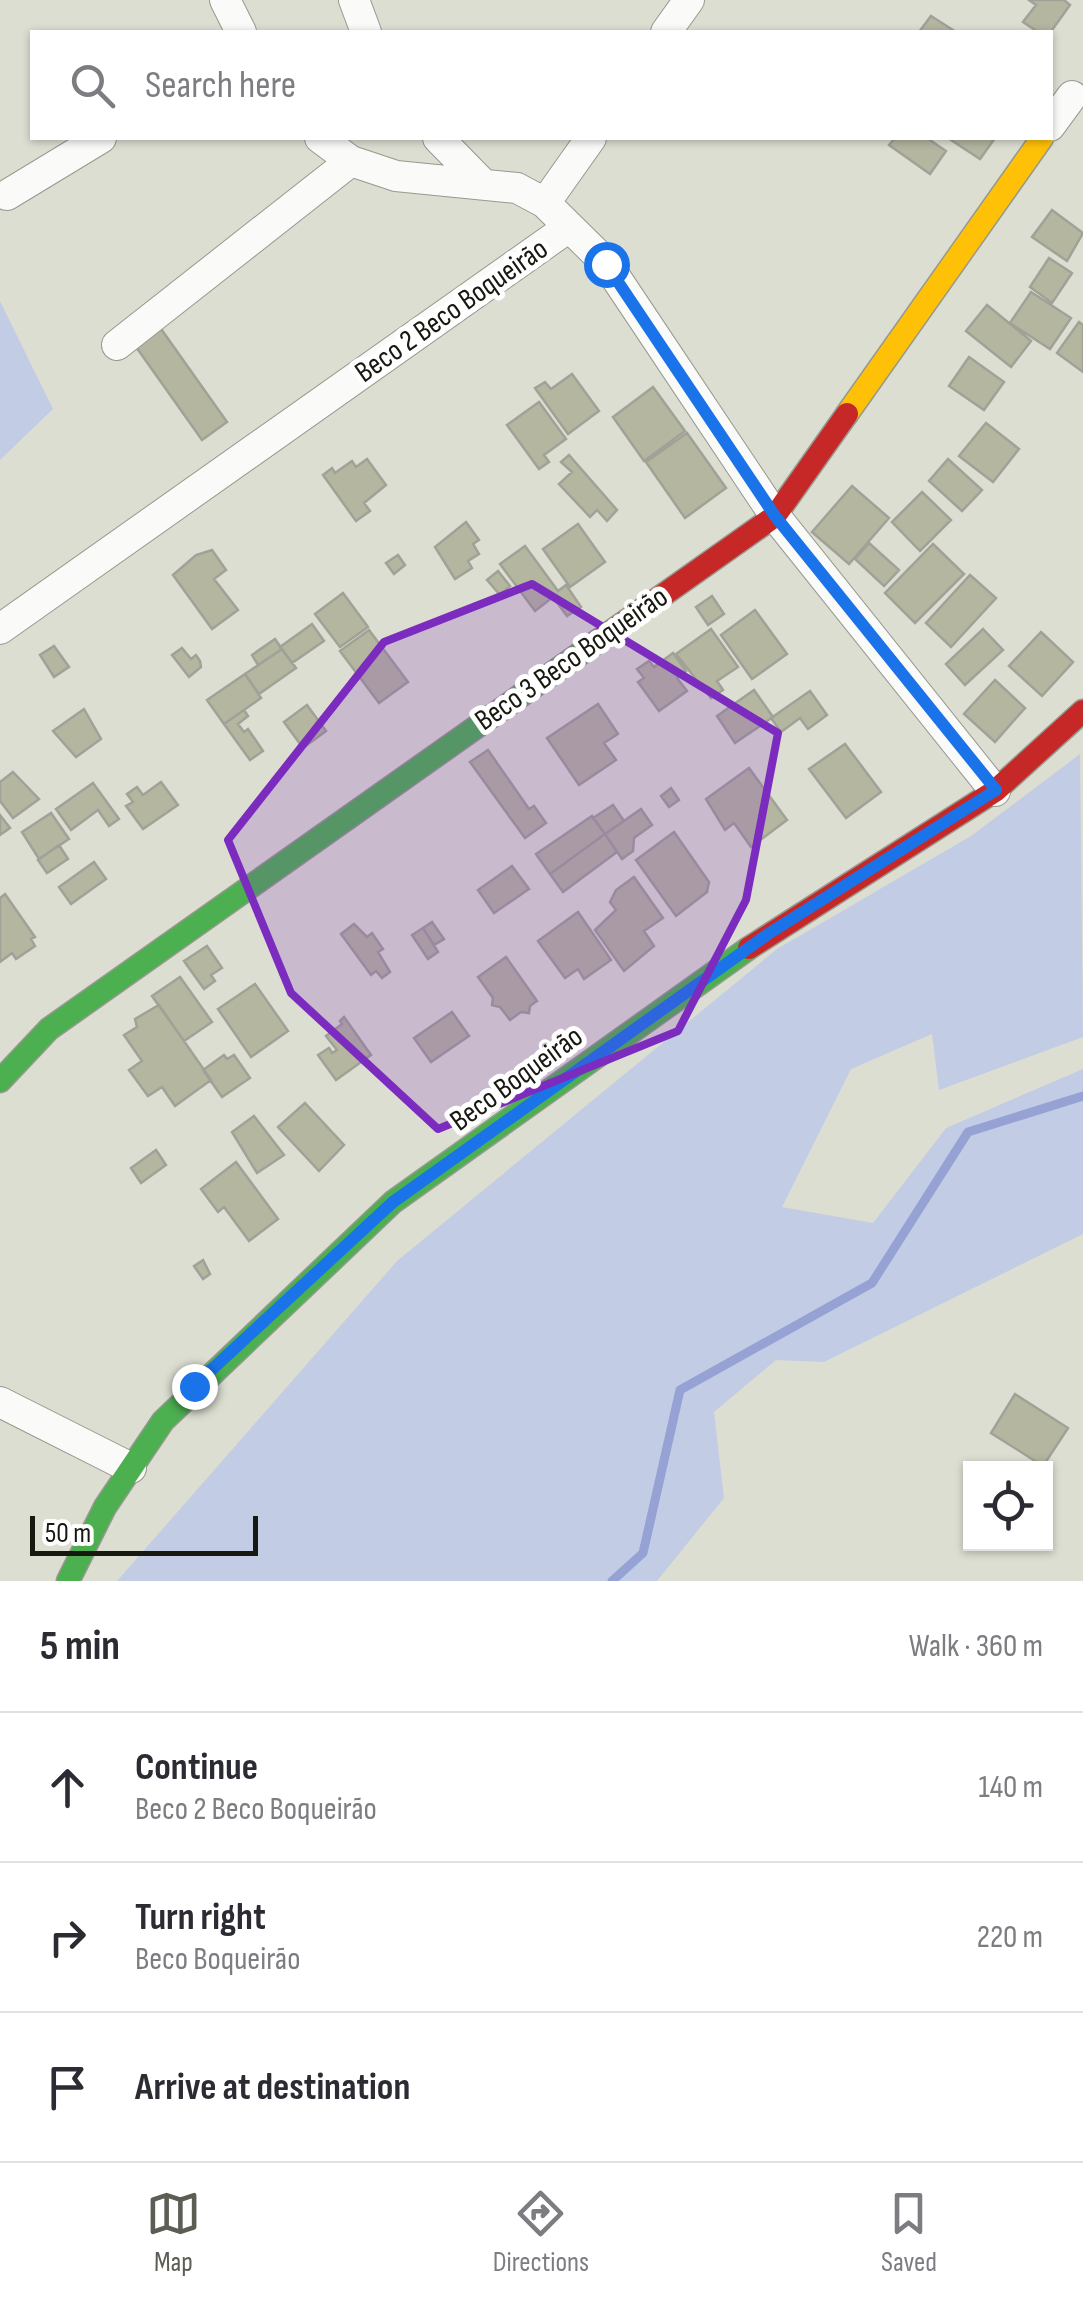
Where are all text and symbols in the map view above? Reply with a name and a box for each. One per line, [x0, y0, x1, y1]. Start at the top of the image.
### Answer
search box [30, 30, 1053, 140]
icon: search [65, 58, 120, 113]
text: Search here [145, 63, 296, 108]
street label: Beco 2 Beco Boqueirão [348, 231, 555, 391]
route start [584, 242, 630, 288]
street label: Beco 3 Beco Boqueirão [468, 579, 675, 739]
street label: Beco Boqueirão [443, 1019, 590, 1139]
route end [172, 1364, 218, 1410]
map controls [963, 1461, 1053, 1551]
button: locate [963, 1461, 1053, 1551]
scale bar [30, 1511, 258, 1556]
text: 50 m [45, 1517, 91, 1550]
text: 5 min [40, 1621, 120, 1672]
text: Walk · 360 m [909, 1627, 1043, 1666]
text: Continue [135, 1745, 258, 1790]
icon: ahead [40, 1760, 95, 1815]
text: 140 m [979, 1768, 1043, 1807]
text: Beco 2 Beco Boqueirão [135, 1790, 377, 1829]
text: Turn right [135, 1895, 266, 1940]
icon: right [40, 1910, 95, 1965]
text: 220 m [977, 1918, 1043, 1957]
text: Beco Boqueirão [135, 1940, 300, 1979]
icon: arrive [40, 2060, 95, 2115]
text: Arrive at destination [135, 2065, 410, 2110]
tab: Map [146, 2186, 201, 2279]
tab: Directions [493, 2186, 589, 2279]
tab: Saved [881, 2186, 937, 2279]

